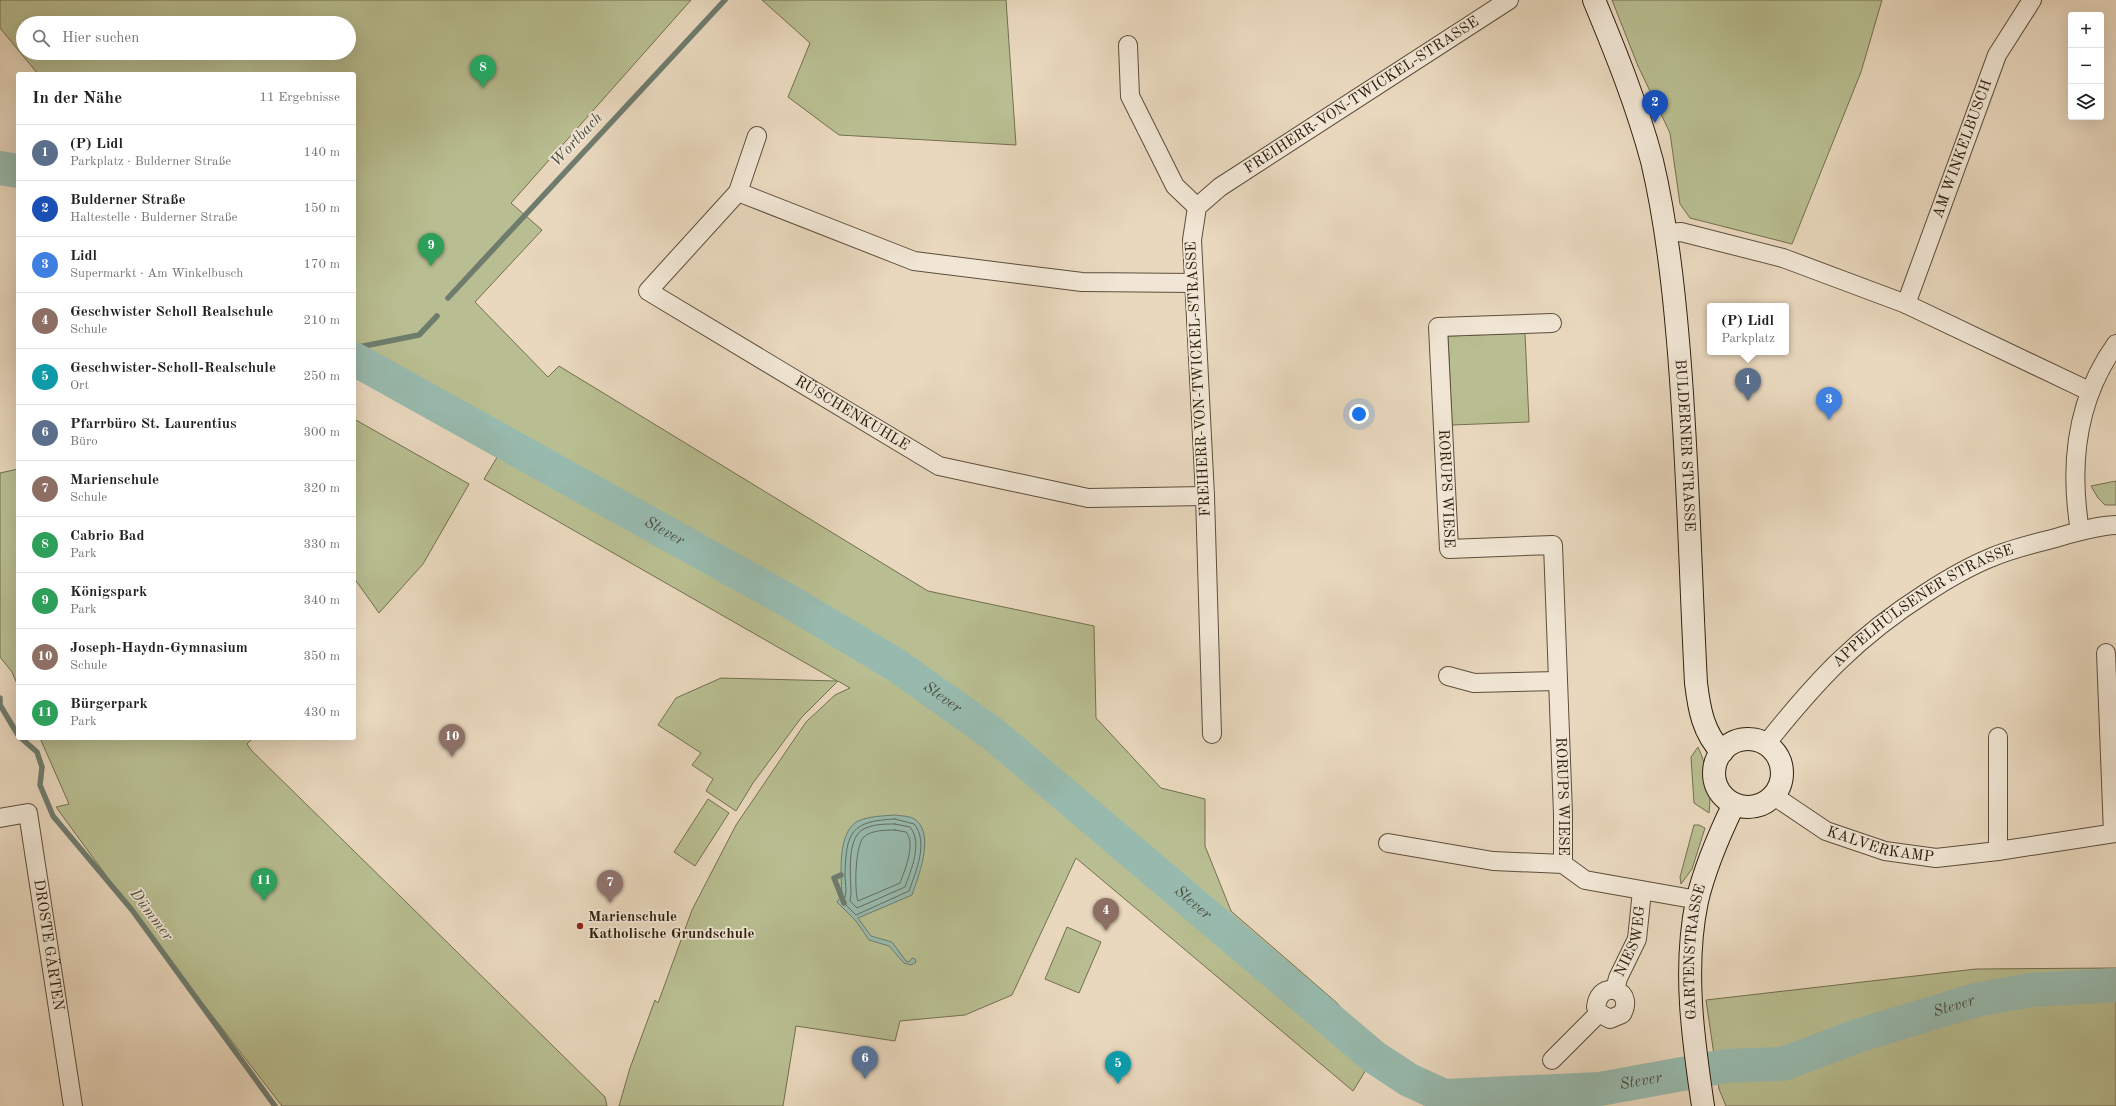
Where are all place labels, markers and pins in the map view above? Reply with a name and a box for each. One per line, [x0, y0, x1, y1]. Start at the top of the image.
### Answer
pin: 8 [470, 55, 496, 88]
pin: 2 [1642, 90, 1668, 123]
pin: 9 [418, 233, 444, 266]
pin: 1 [1735, 368, 1761, 401]
pin: 3 [1816, 387, 1842, 420]
pin: 10 [439, 724, 465, 757]
pin: 11 [251, 868, 277, 901]
pin: 7 [597, 870, 623, 903]
pin: 4 [1093, 898, 1119, 931]
place label: Marienschule Katholische Grundschule [588, 910, 755, 942]
marker: Marienschule Katholische Grundschule [575, 921, 585, 931]
pin: 6 [852, 1046, 878, 1079]
pin: 5 [1105, 1051, 1131, 1084]

